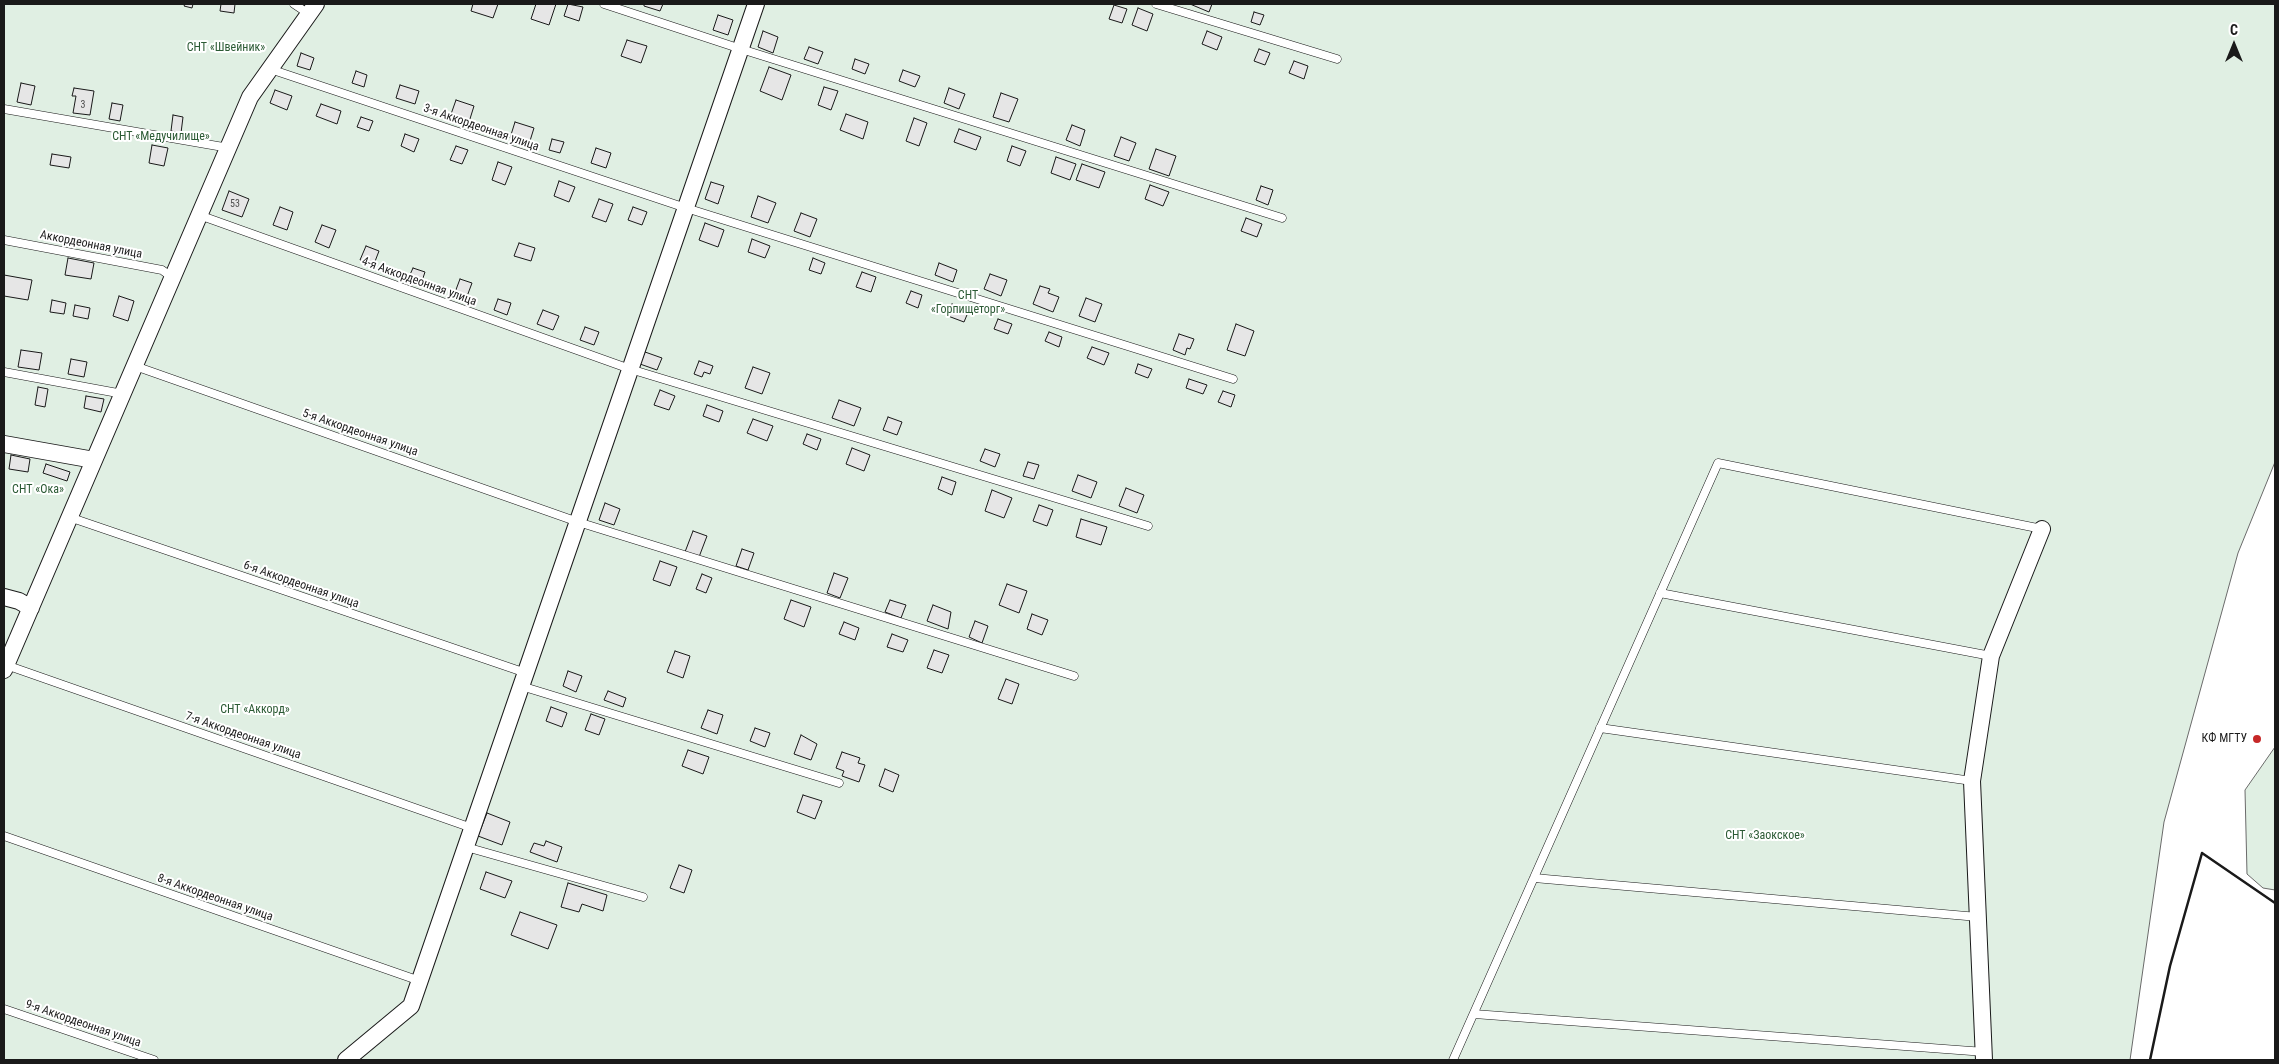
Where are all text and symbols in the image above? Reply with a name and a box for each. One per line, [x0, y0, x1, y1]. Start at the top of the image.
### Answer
north arrow [2209, 20, 2259, 70]
text: С [2230, 22, 2238, 38]
park label: СНТ «Швейник» [187, 41, 265, 55]
house number: 3 [81, 99, 85, 111]
street label: 3-я Аккордеонная улица [421, 101, 541, 155]
park label: СНТ «Медучилище» [112, 130, 210, 144]
house number: 53 [230, 198, 240, 210]
street label: Аккордеонная улица [39, 228, 143, 262]
street label: 4-я Аккордеонная улица [360, 255, 478, 309]
park label: СНТ «Горпищеторг» [931, 289, 1005, 317]
street label: 5-я Аккордеонная улица [300, 406, 420, 460]
park label: СНТ «Ока» [12, 483, 64, 497]
street label: 6-я Аккордеонная улица [241, 558, 361, 612]
park label: СНТ «Аккорд» [220, 703, 290, 717]
street label: 7-я Аккордеонная улица [183, 709, 303, 763]
place label: КФ МГТУ [2202, 732, 2247, 746]
marker: КФ МГТУ [2251, 733, 2263, 745]
park label: СНТ «Заокское» [1725, 829, 1805, 843]
street label: 8-я Аккордеонная улица [155, 871, 275, 925]
street label: 9-я Аккордеонная улица [23, 997, 143, 1051]

